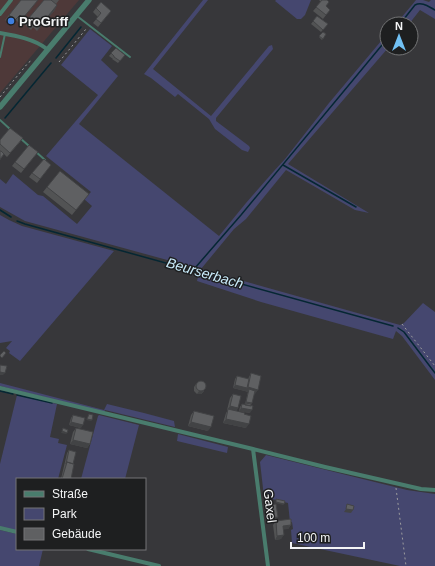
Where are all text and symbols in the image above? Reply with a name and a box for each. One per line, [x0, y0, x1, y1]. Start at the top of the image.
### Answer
place label: ProGriff [19, 14, 69, 29]
marker: ProGriff [6, 16, 16, 26]
north arrow [379, 16, 419, 56]
text: N [395, 20, 403, 32]
water label: Beurserbach [165, 254, 246, 292]
legend [16, 478, 146, 550]
text: Straße [52, 487, 88, 501]
street label: Gaxel [260, 488, 280, 524]
text: Park [52, 507, 78, 521]
scale bar [291, 524, 364, 550]
text: Gebäude [52, 527, 102, 541]
text: 100 m [297, 531, 330, 545]

